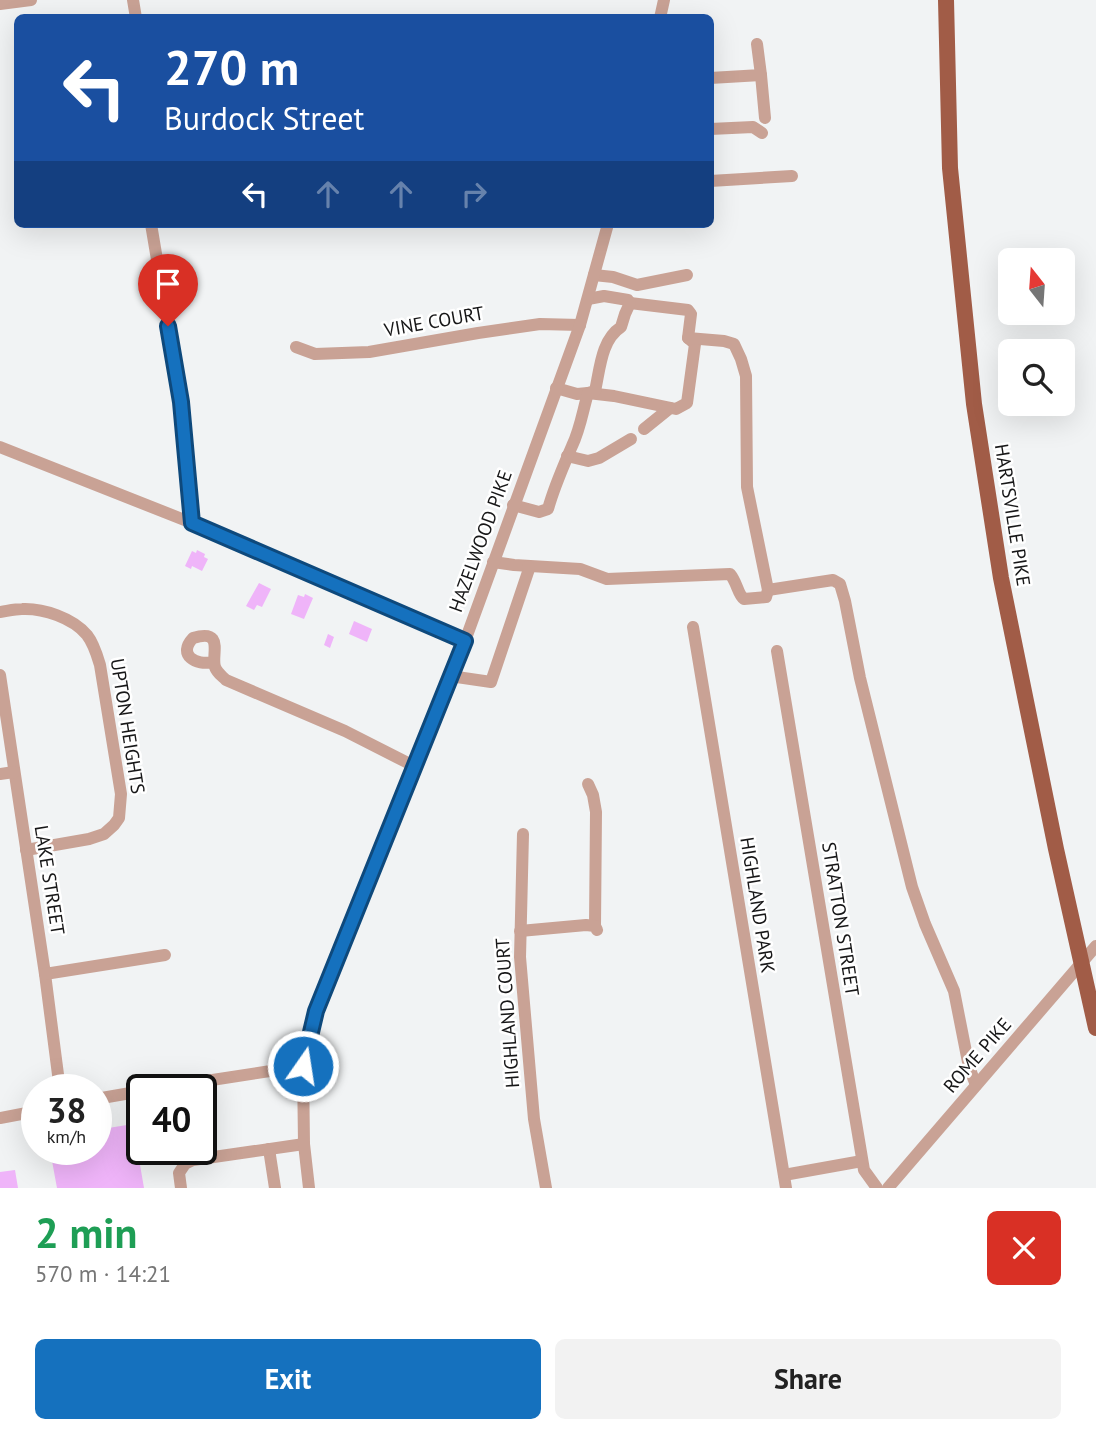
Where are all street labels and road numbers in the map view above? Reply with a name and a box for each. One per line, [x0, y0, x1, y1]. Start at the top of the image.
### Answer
street label: VINE COURT [381, 300, 486, 342]
street label: HARTSVILLE PIKE [990, 442, 1036, 588]
street label: HAZELWOOD PIKE [443, 467, 517, 615]
street label: UPTON HEIGHTS [105, 657, 151, 795]
street label: LAKE STREET [29, 823, 71, 937]
street label: HIGHLAND PARK [735, 835, 781, 975]
street label: STRATTON STREET [817, 840, 865, 998]
street label: HIGHLAND COURT [490, 937, 524, 1089]
street label: ROME PIKE [938, 1013, 1016, 1097]

